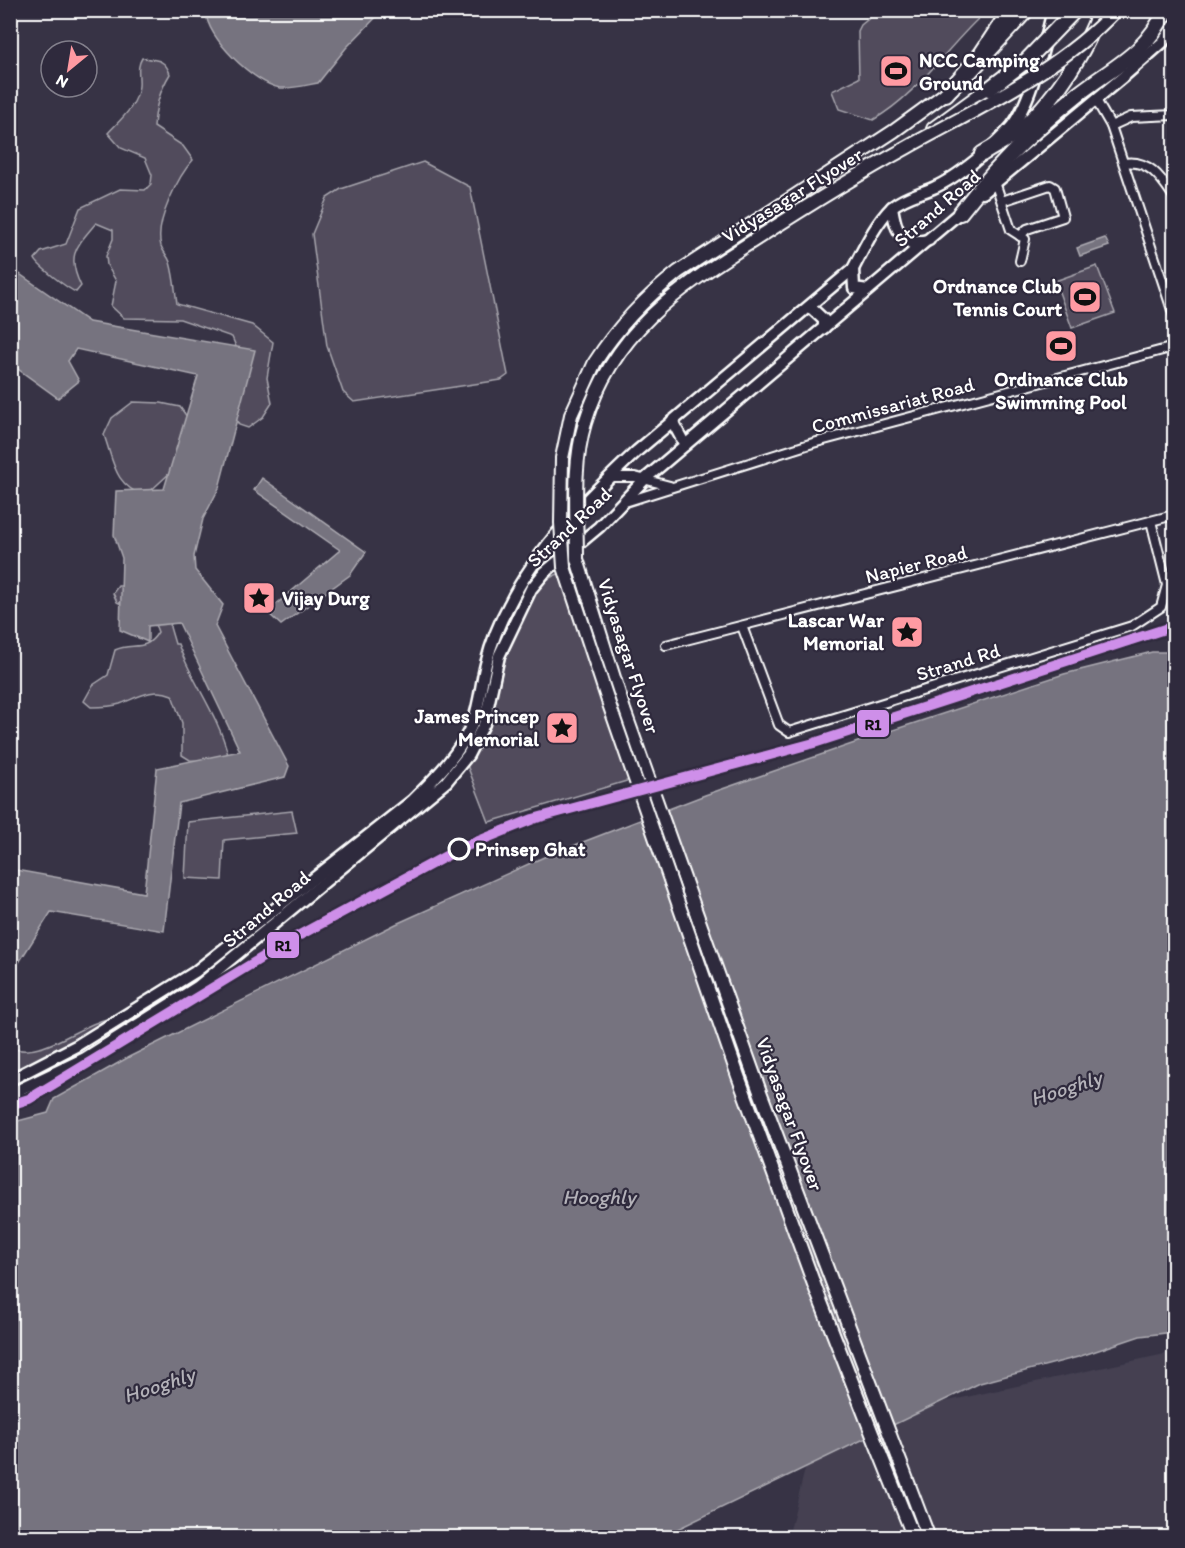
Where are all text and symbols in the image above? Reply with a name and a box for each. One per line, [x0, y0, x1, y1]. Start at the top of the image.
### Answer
north arrow [39, 39, 99, 99]
place label: NCC Camping Ground [919, 48, 1040, 95]
sports icon: NCC Camping Ground [878, 53, 914, 89]
text: N [52, 71, 71, 92]
street label: Vidyasagar Flyover [717, 142, 867, 248]
street label: Strand Road [889, 164, 985, 252]
place label: Ordnance Club Tennis Court [933, 274, 1063, 321]
sports icon: Ordnance Club Tennis Court [1067, 279, 1103, 315]
sports icon: Ordinance Club Swimming Pool [1043, 328, 1079, 364]
place label: Ordinance Club Swimming Pool [994, 367, 1128, 415]
street label: Commissariat Road [809, 372, 977, 438]
street label: Strand Road [522, 482, 617, 572]
street label: Napier Road [863, 540, 970, 588]
street label: Vidyasagar Flyover [593, 575, 665, 737]
place icon: Vijay Durg [241, 580, 277, 616]
place label: Vijay Durg [282, 586, 370, 611]
place label: Lascar War Memorial [788, 608, 885, 655]
place icon: Lascar War Memorial [889, 614, 925, 650]
street label: Strand Rd [913, 638, 1003, 686]
place label: James Princep Memorial [414, 704, 539, 751]
line badge: R1 [856, 709, 890, 738]
place icon: James Princep Memorial [544, 710, 580, 746]
text: R1 [864, 715, 882, 734]
place label: Prinsep Ghat [475, 837, 586, 862]
marker: Prinsep Ghat [448, 838, 470, 860]
street label: Strand Road [217, 865, 315, 953]
line badge: R1 [266, 931, 300, 959]
text: R1 [274, 936, 292, 955]
street label: Vidyasagar Flyover [751, 1034, 829, 1194]
water label: Hooghly [1027, 1064, 1107, 1111]
water label: Hooghly [562, 1184, 638, 1209]
water label: Hooghly [120, 1361, 200, 1408]

